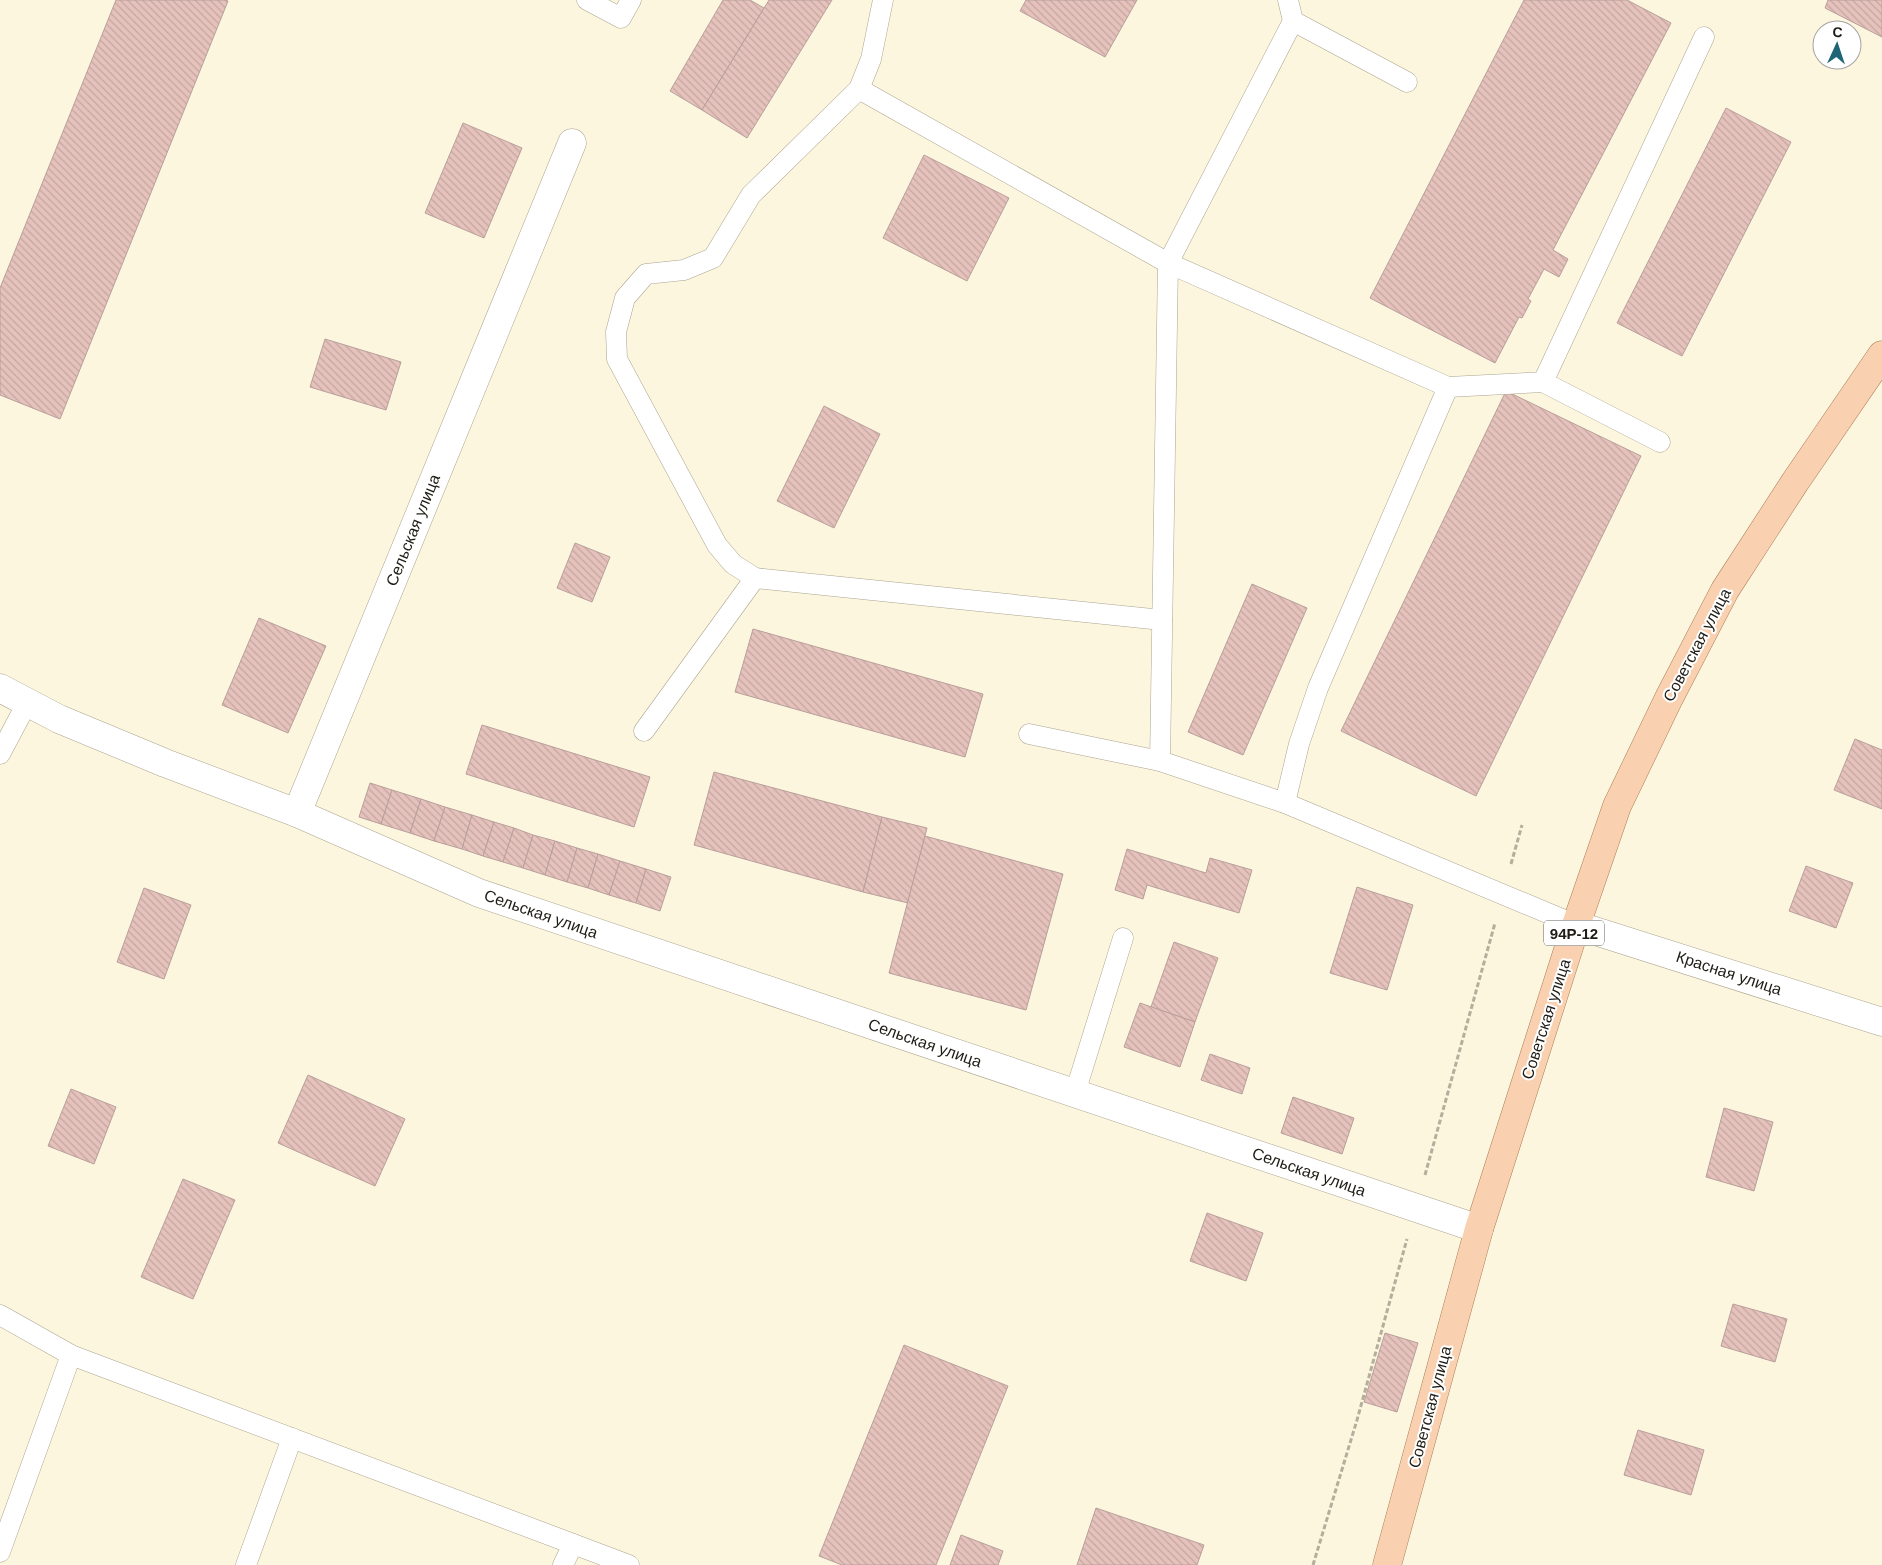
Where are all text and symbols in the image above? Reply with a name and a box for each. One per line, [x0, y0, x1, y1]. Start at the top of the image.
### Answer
north arrow [1812, 20, 1862, 70]
text: С [1832, 24, 1843, 40]
street label: Сельская улица [383, 472, 443, 588]
street label: Советская улица [1660, 585, 1734, 704]
street label: Сельская улица [482, 887, 600, 941]
road number: 94Р-12 [1544, 920, 1604, 946]
street label: Красная улица [1674, 948, 1784, 998]
street label: Советская улица [1519, 957, 1574, 1081]
street label: Сельская улица [866, 1016, 984, 1070]
street label: Сельская улица [1250, 1145, 1368, 1199]
street label: Советская улица [1406, 1344, 1454, 1470]

